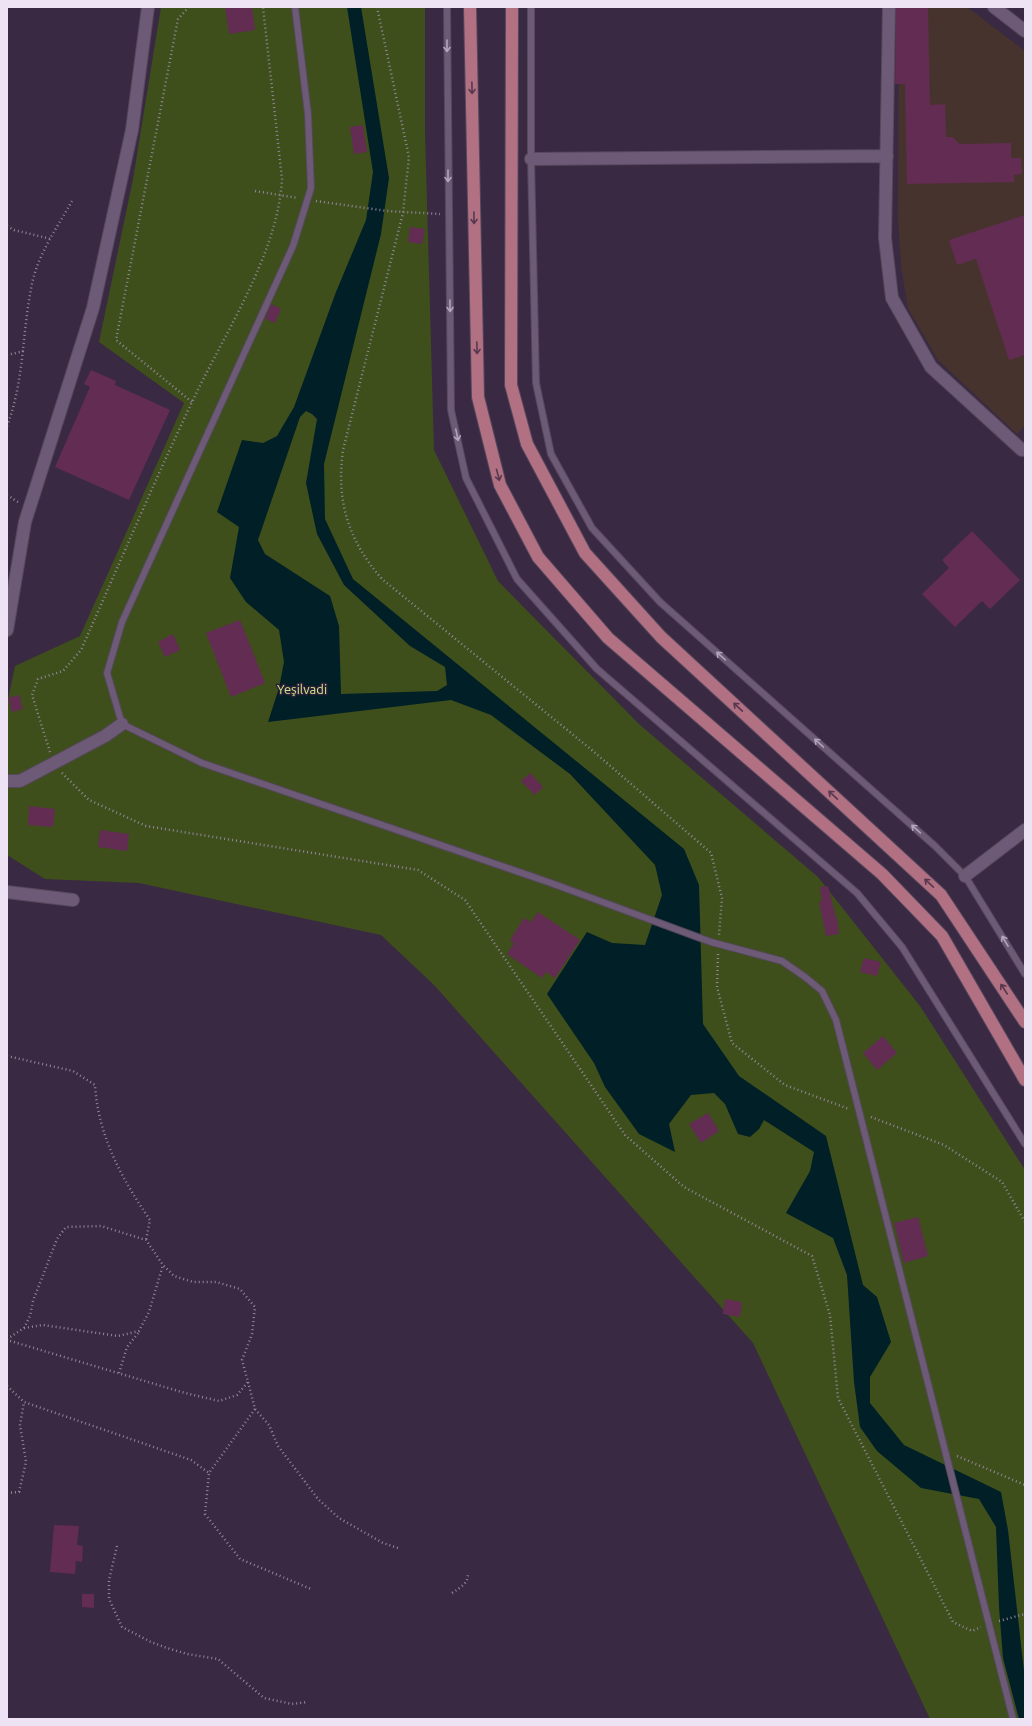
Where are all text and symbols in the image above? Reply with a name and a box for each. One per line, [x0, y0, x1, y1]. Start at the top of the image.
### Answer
one-way arrow [443, 39, 451, 52]
one-way arrow [468, 81, 476, 94]
one-way arrow [444, 169, 452, 182]
one-way arrow [470, 211, 478, 224]
one-way arrow [446, 299, 454, 312]
one-way arrow [473, 341, 480, 354]
one-way arrow [453, 429, 461, 442]
one-way arrow [495, 469, 502, 482]
one-way arrow [716, 652, 727, 661]
park label: Yeşilvadi [277, 682, 327, 696]
one-way arrow [732, 703, 743, 712]
one-way arrow [813, 738, 824, 747]
one-way arrow [828, 791, 838, 800]
one-way arrow [911, 824, 921, 834]
one-way arrow [924, 879, 934, 888]
one-way arrow [1000, 935, 1008, 947]
one-way arrow [999, 983, 1007, 995]

